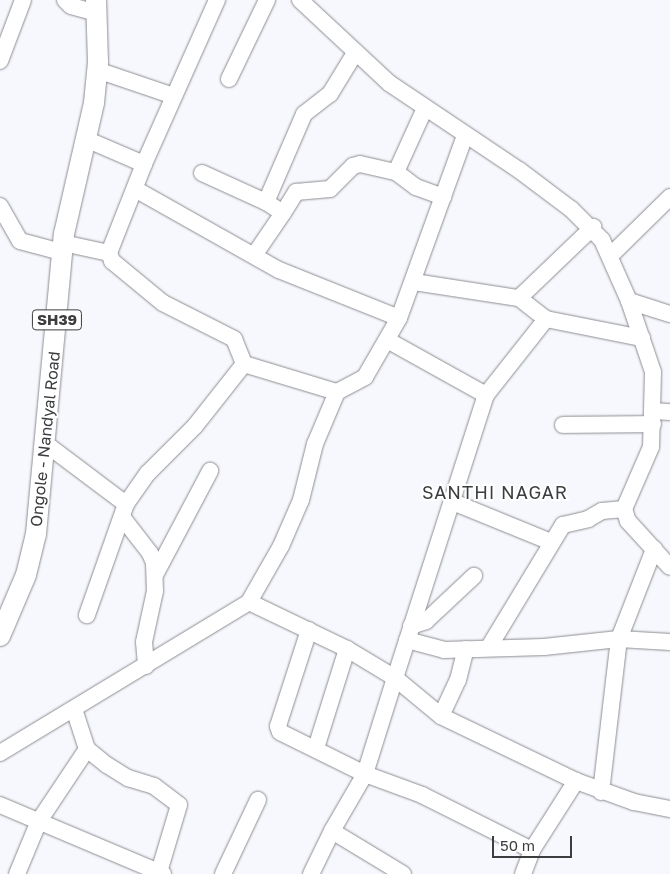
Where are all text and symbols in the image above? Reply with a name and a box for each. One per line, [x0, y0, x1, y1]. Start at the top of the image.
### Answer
road number: SH39 [31, 308, 83, 332]
street label: Ongole - Nandyal Road [26, 350, 64, 528]
district label: SANTHI NAGAR [420, 481, 570, 503]
scale bar [495, 826, 575, 858]
text: 50 m [500, 836, 535, 854]

